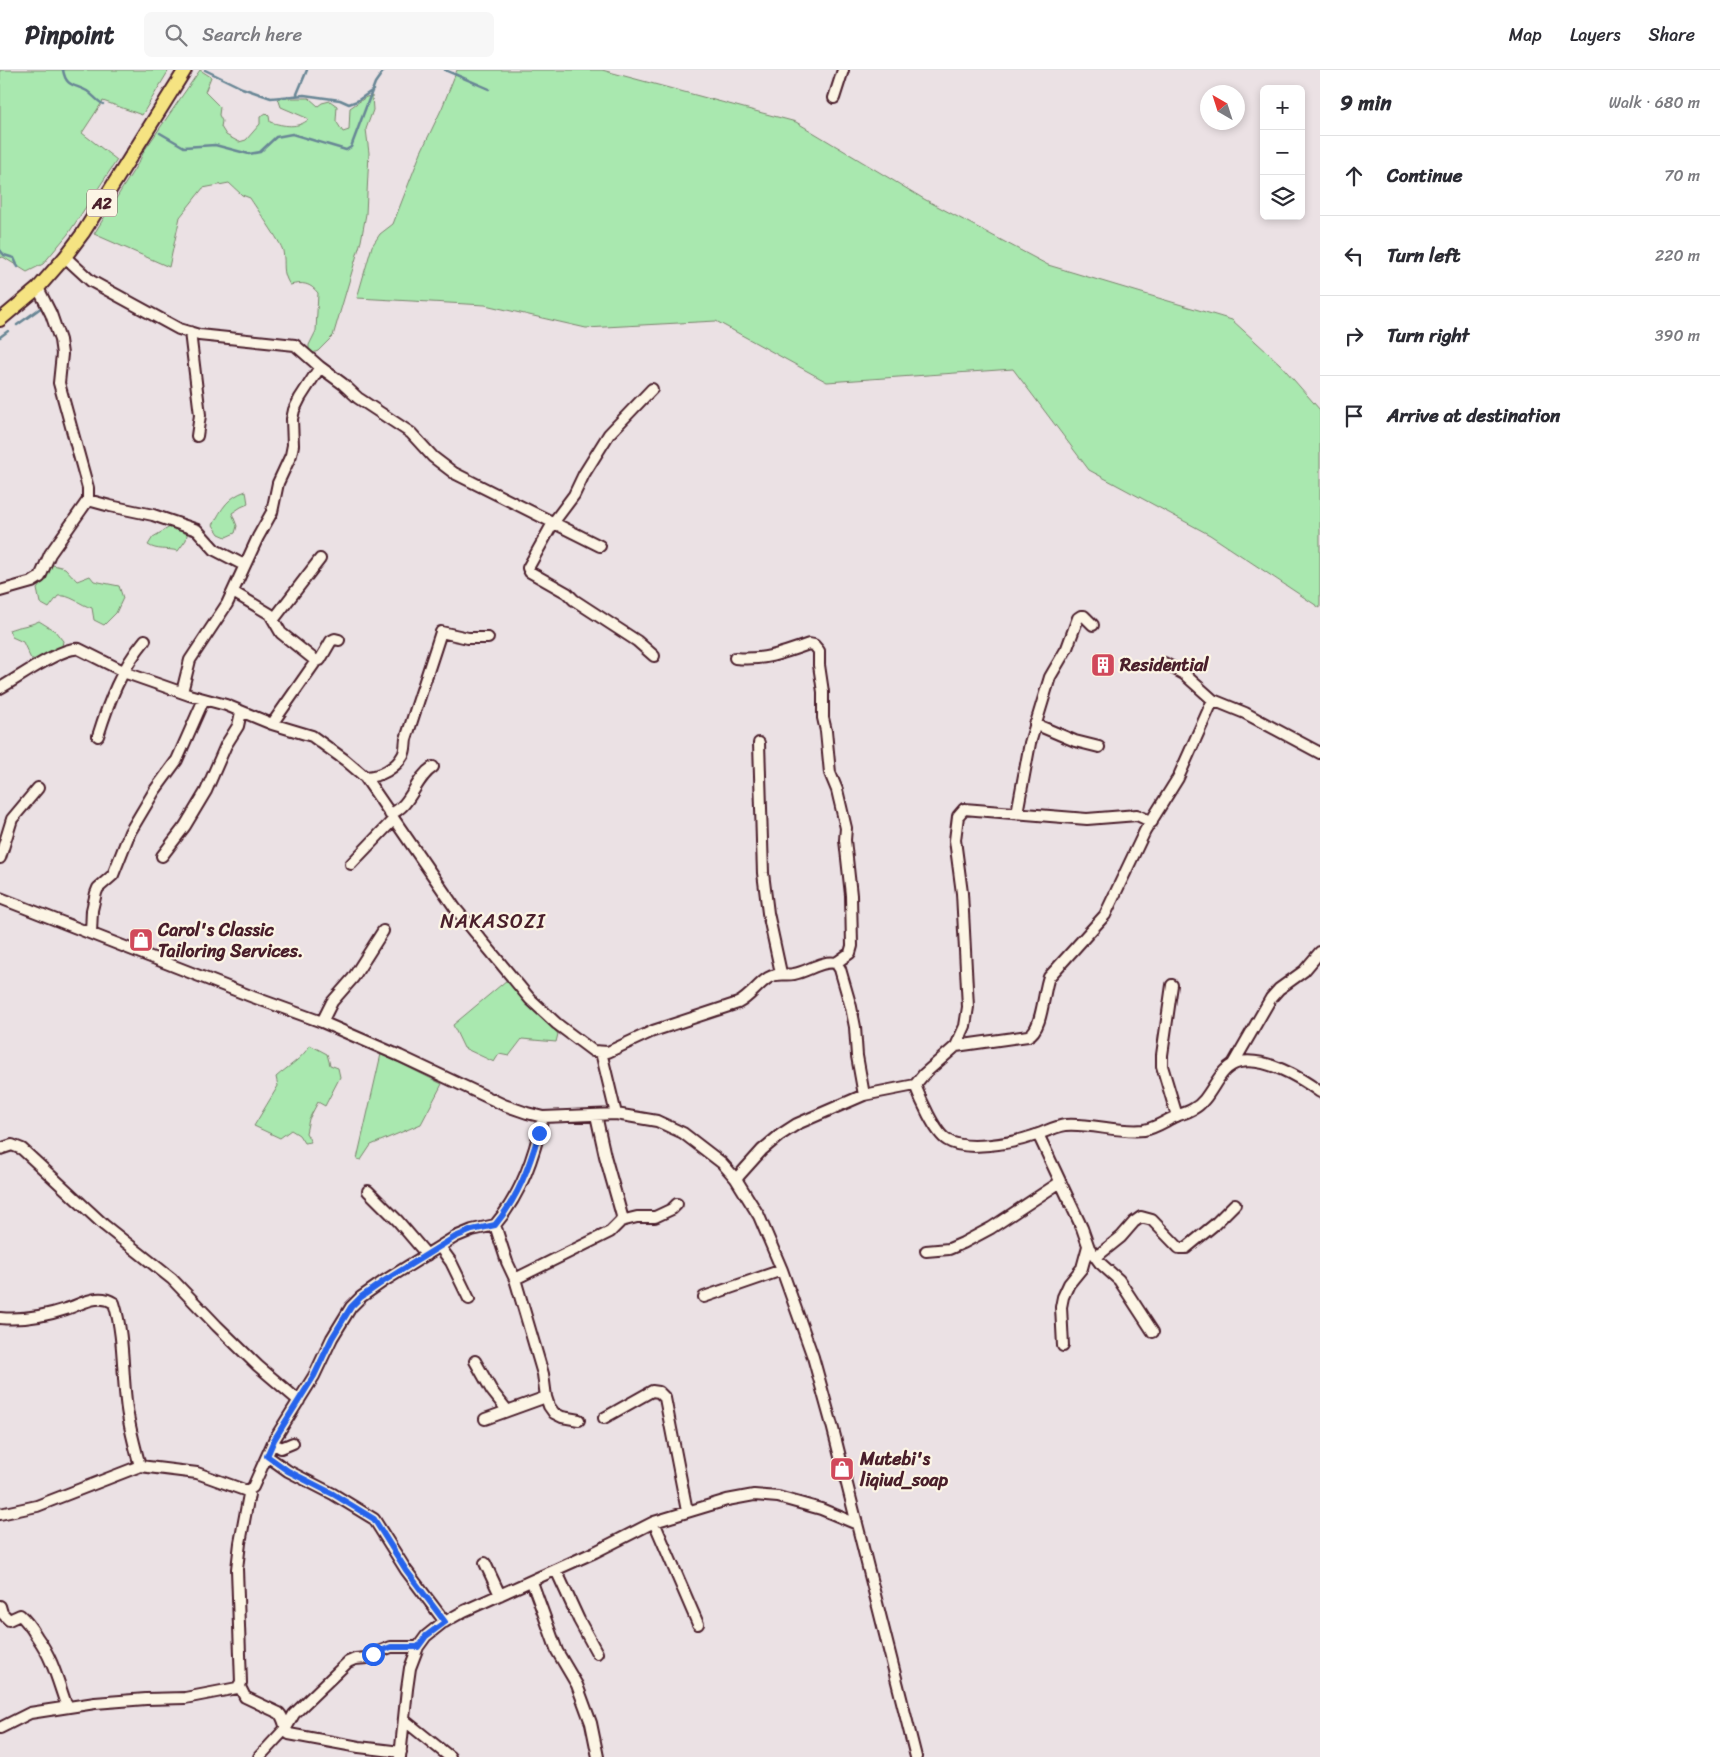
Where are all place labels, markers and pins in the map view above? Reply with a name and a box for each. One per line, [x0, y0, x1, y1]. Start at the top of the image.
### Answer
place label: Residential [1119, 649, 1209, 681]
building icon: Residential [1090, 652, 1116, 678]
place label: Carol's Classic Tailoring Services. [157, 914, 304, 967]
shop icon: Carol's Classic Tailoring Services. [128, 927, 154, 953]
place label: Mutebi's liqiud_soap [859, 1443, 948, 1496]
shop icon: Mutebi's liqiud_soap [829, 1456, 855, 1482]

